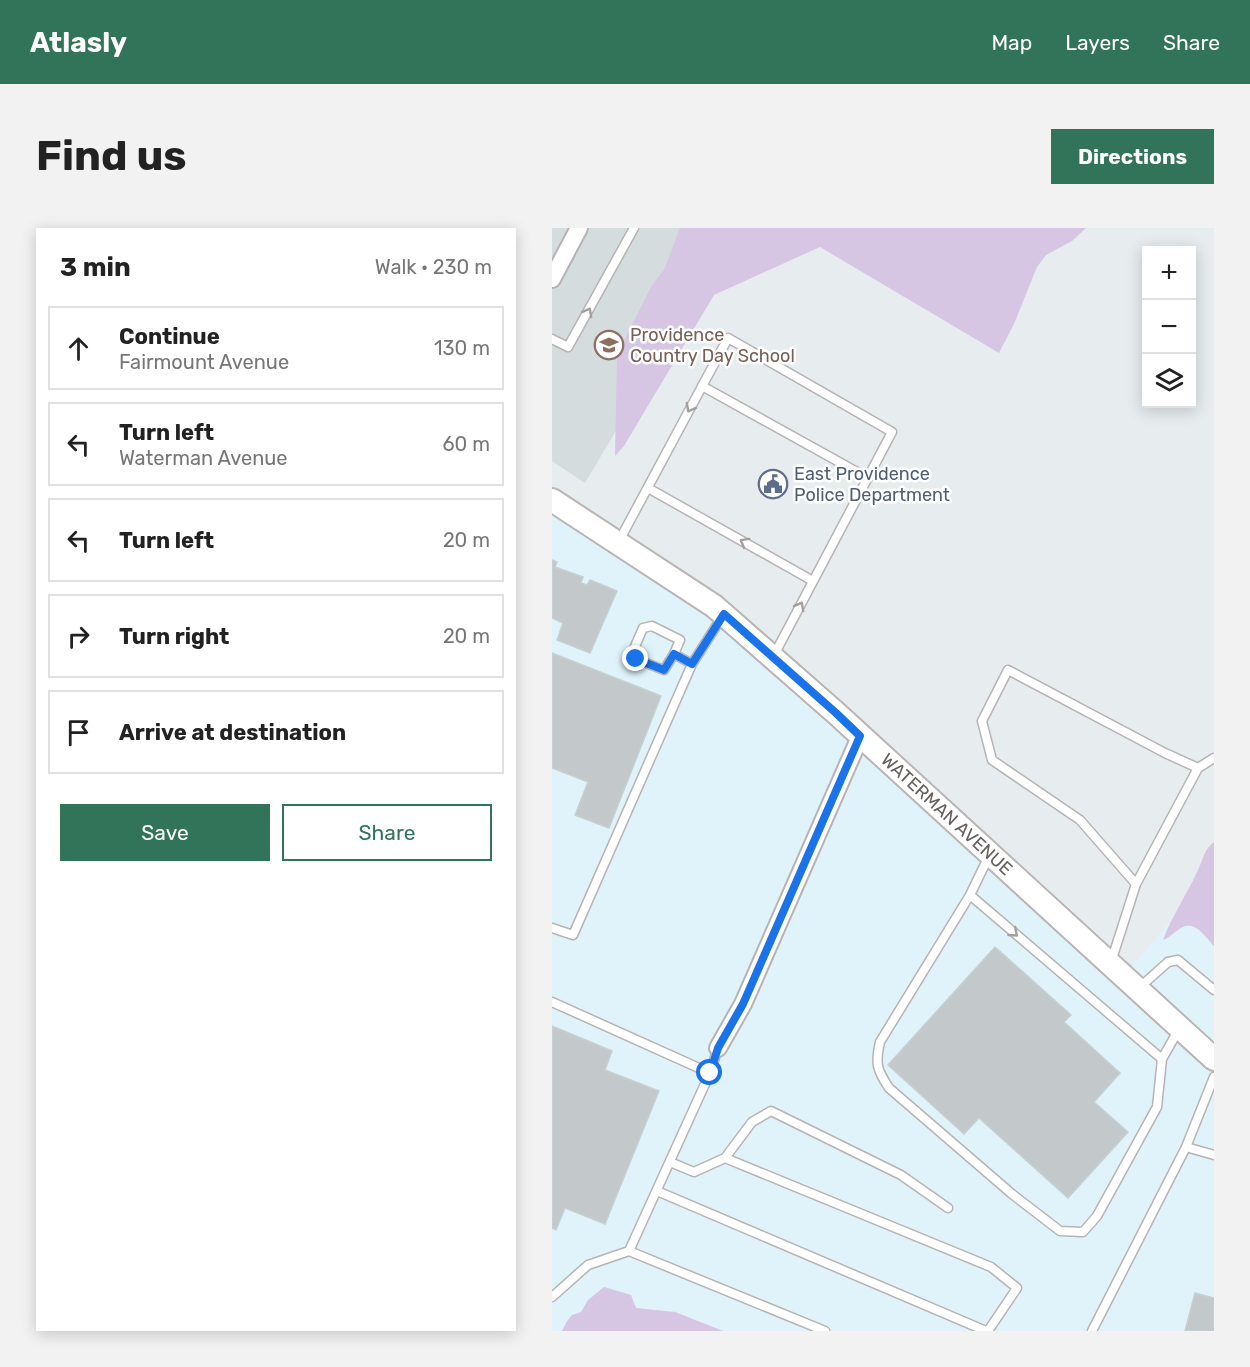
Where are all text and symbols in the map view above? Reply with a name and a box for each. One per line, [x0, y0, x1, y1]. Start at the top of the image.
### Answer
text: Atlasly [30, 26, 127, 59]
text: Map [991, 30, 1032, 55]
text: Layers [1065, 30, 1130, 55]
text: Share [1163, 30, 1220, 55]
button: Directions [1051, 129, 1214, 184]
text: Find us [36, 131, 187, 181]
map controls [1142, 246, 1196, 408]
button: + [1142, 246, 1196, 300]
text: 3 min [60, 252, 131, 283]
text: Walk · 230 m [375, 255, 492, 279]
button: − [1142, 300, 1196, 354]
one-way arrow [581, 308, 592, 318]
text: Continue [119, 323, 220, 350]
place label: Providence Country Day School [630, 324, 795, 367]
school or university icon: Providence Country Day School [593, 329, 625, 361]
icon: ahead [62, 332, 95, 365]
text: 130 m [434, 336, 490, 360]
text: Fairmount Avenue [119, 350, 289, 374]
button: layers [1142, 354, 1196, 408]
one-way arrow [686, 402, 697, 413]
text: Turn left [119, 419, 214, 446]
icon: left [62, 428, 95, 461]
text: 60 m [443, 432, 490, 456]
text: Waterman Avenue [119, 446, 288, 470]
place label: East Providence Police Department [794, 463, 950, 506]
public building icon: East Providence Police Department [757, 468, 789, 500]
icon: left [62, 524, 95, 557]
text: Turn left [119, 527, 214, 554]
text: 20 m [443, 528, 490, 552]
one-way arrow [740, 538, 750, 549]
one-way arrow [793, 601, 804, 612]
icon: right [62, 620, 95, 653]
text: Turn right [119, 623, 229, 650]
text: 20 m [443, 624, 490, 648]
route end [622, 645, 648, 671]
icon: arrive [62, 716, 95, 749]
text: Arrive at destination [119, 719, 346, 746]
street label: WATERMAN AVENUE [876, 749, 1017, 880]
button: Save [60, 804, 270, 861]
button: Share [282, 804, 492, 861]
one-way arrow [1007, 926, 1018, 937]
route start [696, 1059, 722, 1085]

